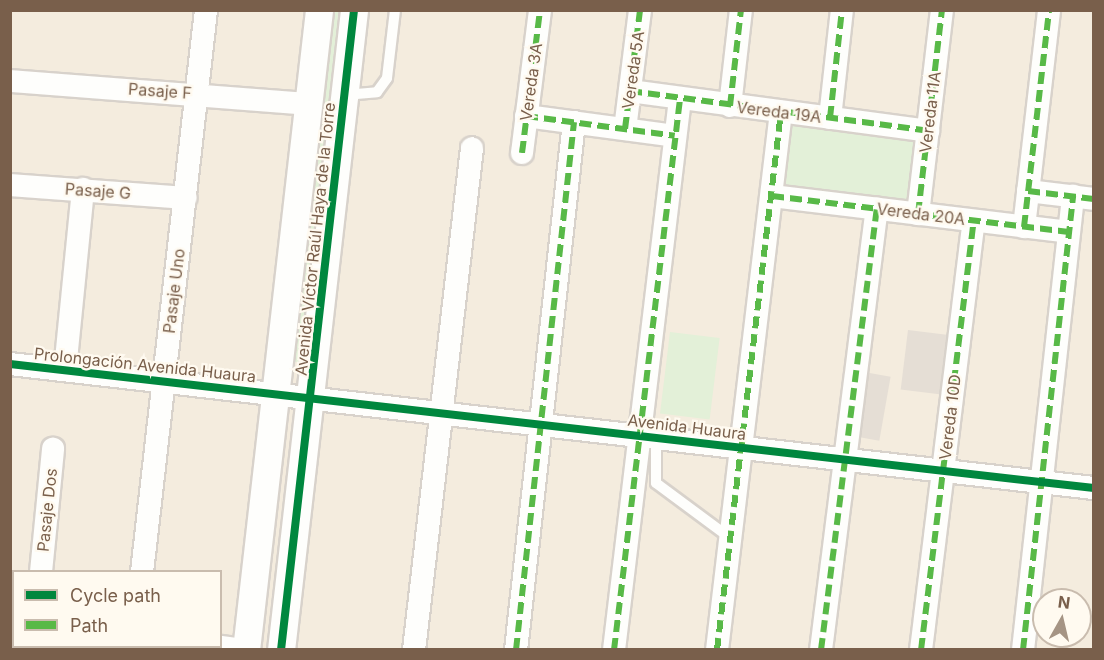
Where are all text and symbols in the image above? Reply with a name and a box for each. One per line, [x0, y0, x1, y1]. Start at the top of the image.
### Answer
street label: Vereda 5A [618, 30, 648, 110]
street label: Vereda 3A [516, 42, 546, 122]
street label: Vereda 11A [915, 70, 945, 154]
street label: Pasaje F [128, 79, 192, 103]
street label: Vereda 19A [735, 97, 823, 127]
street label: Avenida Víctor Raúl Haya de la Torre [291, 101, 339, 377]
street label: Pasaje G [64, 179, 132, 203]
street label: Vereda 20A [876, 199, 966, 229]
street label: Pasaje Uno [159, 248, 189, 334]
street label: Prolongación Avenida Huaura [33, 344, 257, 386]
street label: Vereda 10D [935, 373, 965, 461]
street label: Avenida Huaura [627, 410, 747, 444]
street label: Pasaje Dos [33, 467, 61, 553]
legend [12, 570, 222, 648]
text: Cycle path [70, 585, 161, 606]
north arrow [1032, 588, 1092, 648]
text: N [1057, 591, 1072, 613]
text: Path [70, 615, 108, 636]

